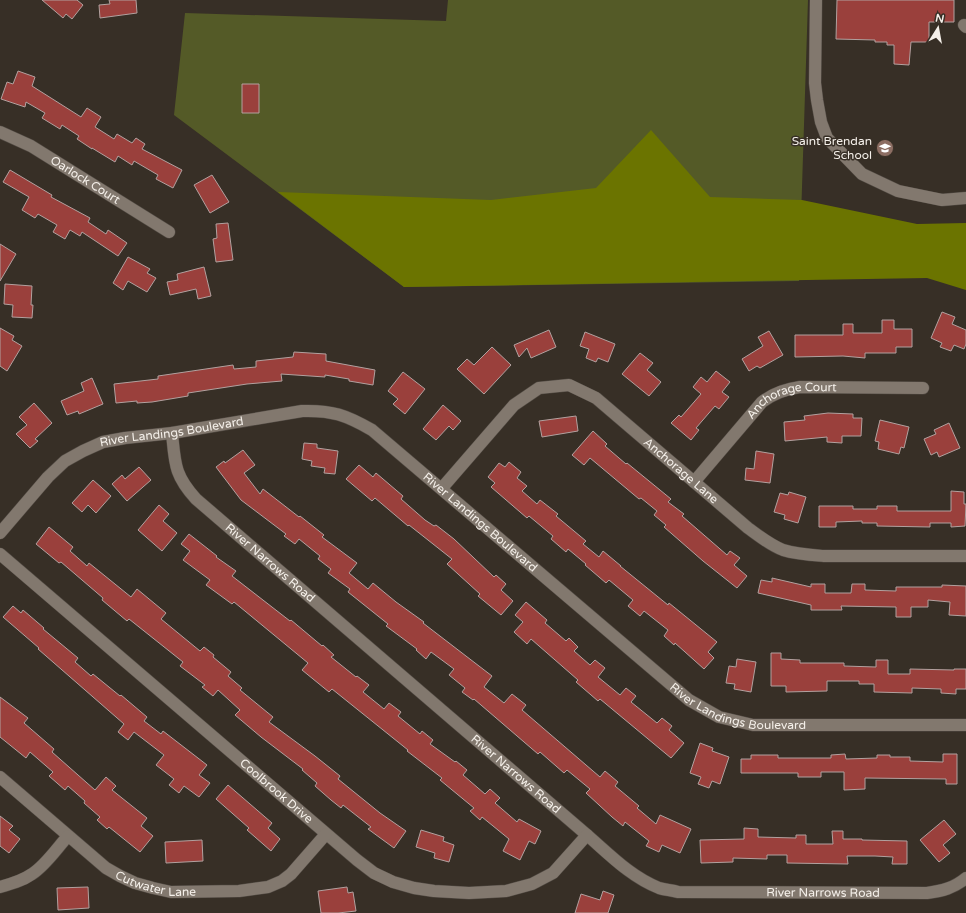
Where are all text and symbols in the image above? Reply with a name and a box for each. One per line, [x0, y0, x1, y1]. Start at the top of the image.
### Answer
north arrow [918, 8, 958, 48]
text: N [934, 11, 945, 26]
place label: Saint Brendan School [792, 134, 872, 162]
school or university icon: Saint Brendan School [875, 138, 895, 158]
street label: Oarlock Court [48, 153, 123, 207]
street label: Anchorage Court [744, 380, 837, 422]
street label: River Landings Boulevard [98, 414, 245, 449]
street label: Anchorage Lane [641, 435, 721, 507]
street label: River Landings Boulevard [420, 470, 540, 575]
street label: River Narrows Road [223, 520, 318, 605]
street label: River Landings Boulevard [667, 680, 806, 733]
street label: River Narrows Road [468, 732, 564, 816]
street label: Coolbrook Drive [237, 756, 316, 826]
street label: Cutwater Lane [113, 868, 196, 899]
street label: River Narrows Road [766, 885, 880, 900]

